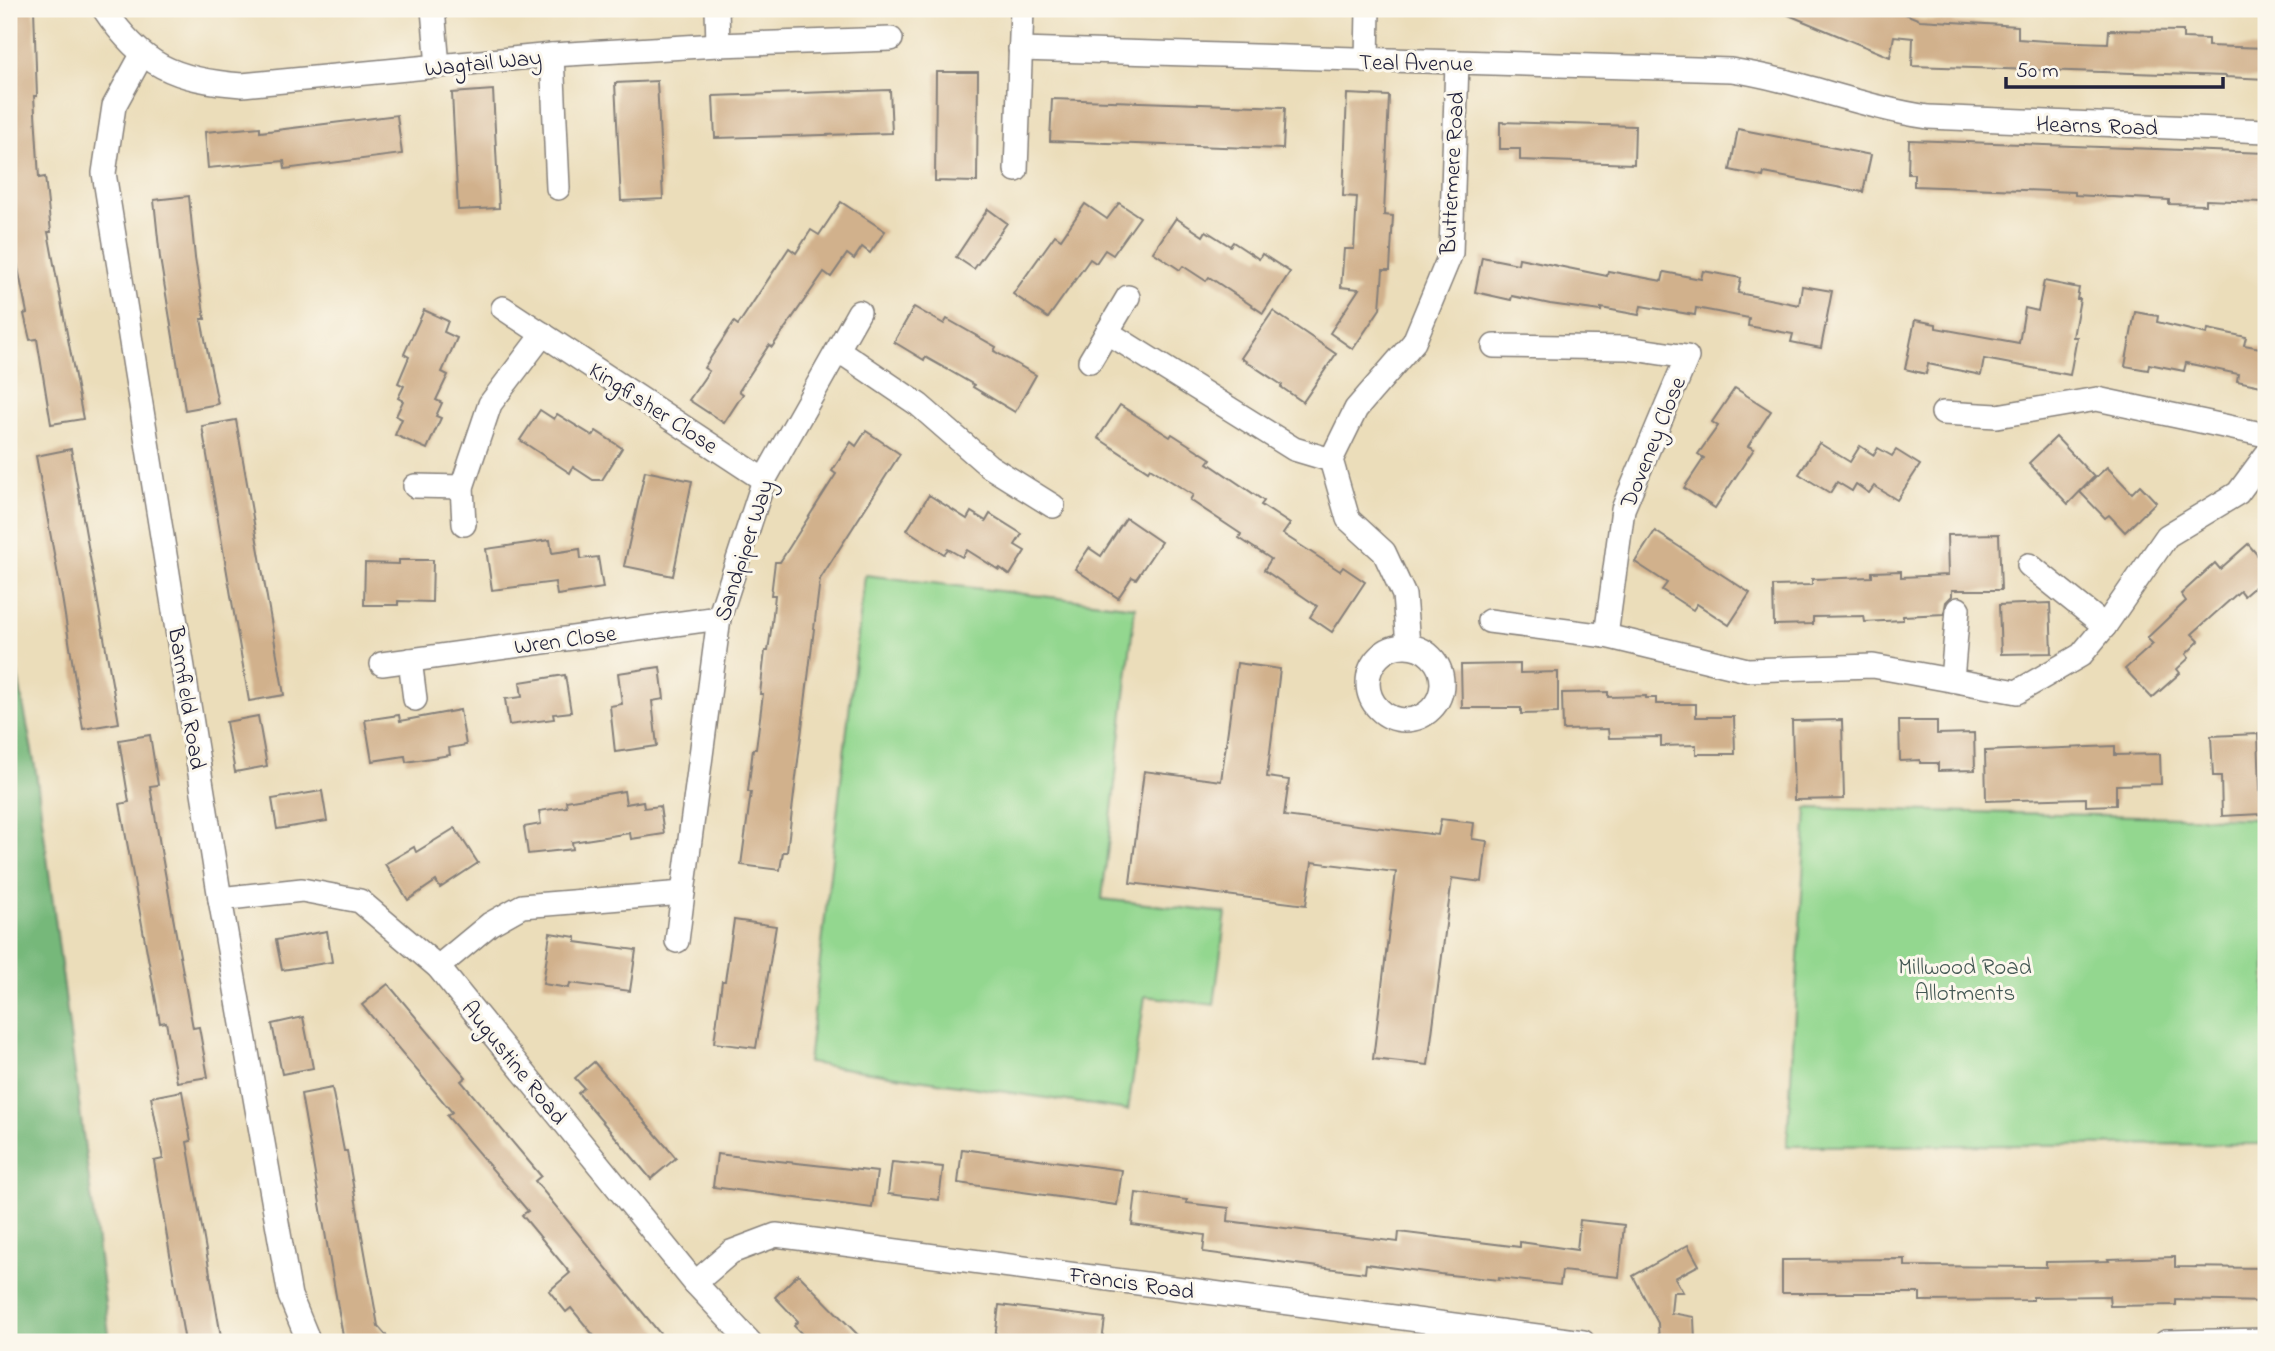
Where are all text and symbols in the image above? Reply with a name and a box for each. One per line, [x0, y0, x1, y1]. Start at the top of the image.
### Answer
street label: Wagtail Way [423, 42, 544, 89]
scale bar [2006, 46, 2222, 90]
street label: Teal Avenue [1359, 47, 1474, 82]
text: 50 m [2016, 57, 2059, 87]
street label: Buttermere Road [1433, 91, 1474, 256]
street label: Hearns Road [2035, 109, 2159, 146]
street label: Kingfisher Close [581, 355, 724, 464]
street label: Doveney Close [1613, 372, 1698, 515]
street label: Sandpiper Way [707, 476, 786, 626]
street label: Wren Close [512, 618, 619, 665]
street label: Barnfield Road [158, 624, 213, 772]
park label: Millwood Road Allotments [1898, 952, 2032, 1011]
street label: Augustine Road [452, 994, 574, 1134]
street label: Francis Road [1066, 1259, 1196, 1310]

